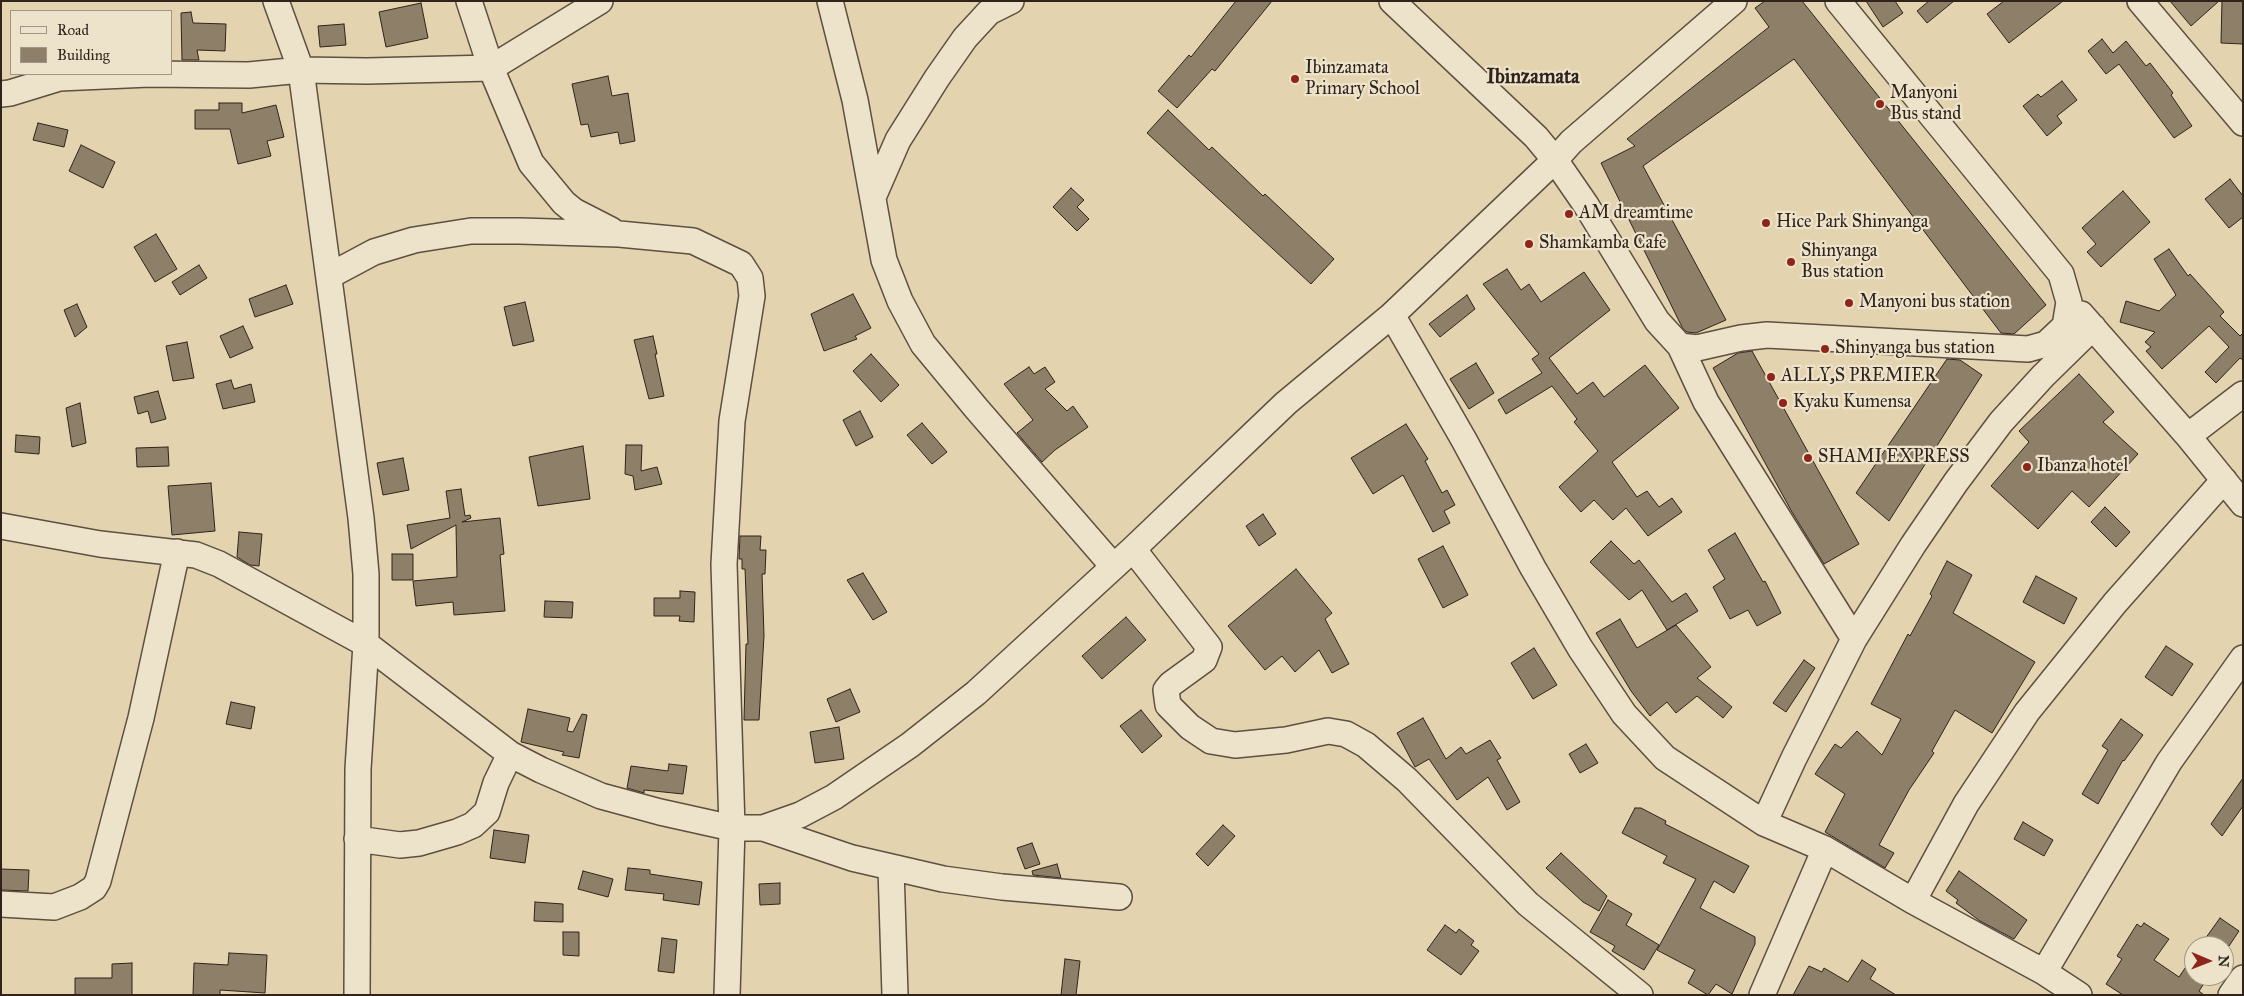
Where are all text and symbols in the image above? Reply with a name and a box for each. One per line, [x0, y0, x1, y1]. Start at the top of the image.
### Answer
legend [10, 10, 172, 75]
text: Road [57, 21, 89, 39]
text: Building [57, 46, 110, 64]
place label: Ibinzamata Primary School [1305, 58, 1420, 100]
district label: Ibinzamata [1486, 66, 1580, 90]
marker: Ibinzamata Primary School [1289, 73, 1301, 85]
place label: Manyoni Bus stand [1890, 83, 1961, 126]
marker: Manyoni Bus stand [1874, 98, 1886, 110]
place label: AM dreamtime [1579, 203, 1693, 225]
marker: AM dreamtime [1563, 208, 1575, 220]
place label: Hice Park Shinyanga [1776, 212, 1928, 234]
marker: Hice Park Shinyanga [1760, 217, 1772, 229]
place label: Shamkamba Cafe [1539, 233, 1667, 255]
marker: Shamkamba Cafe [1523, 238, 1535, 250]
place label: Shinyanga Bus station [1801, 241, 1884, 284]
marker: Shinyanga Bus station [1785, 256, 1797, 268]
place label: Manyoni bus station [1859, 292, 2010, 314]
marker: Manyoni bus station [1843, 297, 1855, 309]
place label: Shinyanga bus station [1835, 338, 1995, 360]
marker: Shinyanga bus station [1819, 343, 1831, 355]
place label: ALLY,S PREMIER [1781, 366, 1937, 388]
marker: ALLY,S PREMIER [1765, 371, 1777, 383]
place label: Kyaku Kumensa [1793, 392, 1911, 414]
marker: Kyaku Kumensa [1777, 397, 1789, 409]
place label: SHAMI EXPRESS [1818, 447, 1970, 469]
marker: SHAMI EXPRESS [1802, 452, 1814, 464]
place label: Ibanza hotel [2037, 456, 2128, 478]
marker: Ibanza hotel [2021, 461, 2033, 473]
north arrow [2184, 936, 2234, 986]
text: N [2215, 955, 2232, 967]

